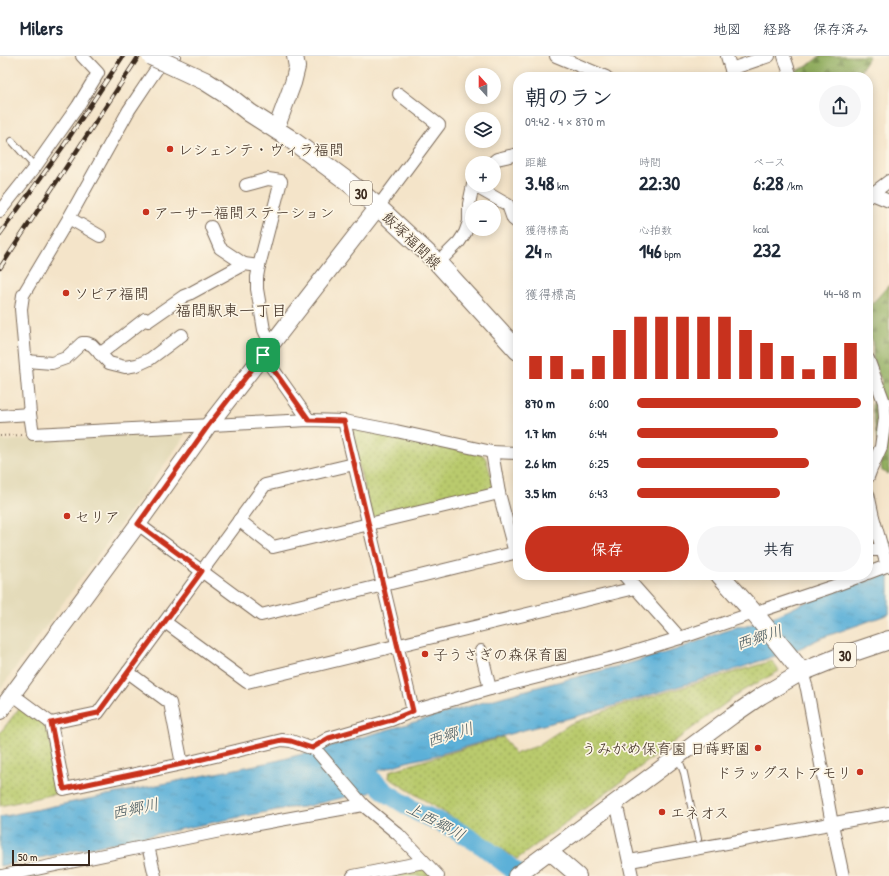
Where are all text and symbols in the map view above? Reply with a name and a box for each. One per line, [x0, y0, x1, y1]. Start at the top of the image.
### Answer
text: Milers [20, 15, 63, 41]
text: 地図 [713, 19, 741, 38]
text: 経路 [763, 19, 791, 38]
text: 保存済み [813, 19, 869, 38]
north arrow [465, 68, 501, 104]
map controls [465, 68, 501, 236]
text: 朝のラン [525, 82, 613, 112]
button: share [819, 85, 861, 127]
button: layers [465, 112, 501, 148]
text: 09:42 · 4 × 870 m [525, 112, 605, 130]
place label: レシェンテ・ヴィラ福間 [178, 139, 344, 160]
marker: レシェンテ・ヴィラ福間 [165, 144, 175, 154]
text: 距離 [525, 155, 547, 169]
text: 時間 [639, 155, 661, 169]
text: ペース [753, 155, 785, 169]
button: + [465, 156, 501, 192]
text: 3.48 [525, 169, 554, 196]
text: 22:30 [639, 169, 680, 196]
text: 6:28 [753, 169, 784, 196]
text: km [554, 179, 569, 193]
text: /km [784, 179, 803, 193]
road number: 30 [350, 181, 372, 205]
button: − [465, 200, 501, 236]
place label: アーサー福間ステーション [154, 202, 335, 223]
street label: 飯塚福間線 [378, 206, 446, 274]
marker: アーサー福間ステーション [141, 207, 151, 217]
text: kcal [753, 222, 769, 236]
text: 獲得標高 [525, 223, 569, 237]
text: 心拍数 [639, 223, 672, 237]
text: 232 [753, 236, 781, 263]
text: 24 [525, 237, 542, 264]
text: 146 [639, 237, 662, 264]
text: m [542, 247, 552, 261]
text: bpm [662, 247, 681, 261]
place label: ソピア福間 [74, 283, 149, 304]
text: 44–48 m [823, 284, 861, 302]
text: 獲得標高 [525, 285, 577, 303]
marker: ソピア福間 [61, 288, 71, 298]
district label: 福間駅東一丁目 [175, 299, 287, 321]
pin [246, 338, 280, 372]
icon: arrive [252, 344, 274, 366]
text: 870 m [525, 394, 555, 412]
text: 6:00 [589, 394, 609, 412]
text: 1.7 km [525, 424, 556, 442]
text: 6:44 [589, 424, 607, 442]
text: 2.6 km [525, 454, 556, 472]
text: 6:25 [589, 454, 609, 472]
text: 3.5 km [525, 484, 556, 502]
text: 6:43 [589, 484, 608, 502]
place label: セリア [75, 506, 120, 527]
marker: セリア [62, 511, 72, 521]
button: 保存 [525, 526, 689, 572]
button: 共有 [697, 526, 861, 572]
water label: 西郷川 [733, 619, 785, 655]
road number: 30 [834, 643, 856, 667]
place label: 子うさぎの森保育園 [433, 644, 568, 665]
marker: 子うさぎの森保育園 [420, 649, 430, 659]
water label: 西郷川 [424, 716, 476, 752]
place label: うみがめ保育園 日蒔野園 [582, 738, 750, 759]
marker: うみがめ保育園 日蒔野園 [753, 743, 763, 753]
place label: ドラッグストアモリ [717, 762, 852, 783]
marker: ドラッグストアモリ [855, 767, 865, 777]
water label: 西郷川 [109, 792, 161, 824]
water label: 上西郷川 [403, 796, 469, 846]
place label: エネオス [670, 802, 729, 823]
marker: エネオス [657, 807, 667, 817]
scale bar [12, 848, 90, 867]
text: 50 m [18, 850, 38, 864]

